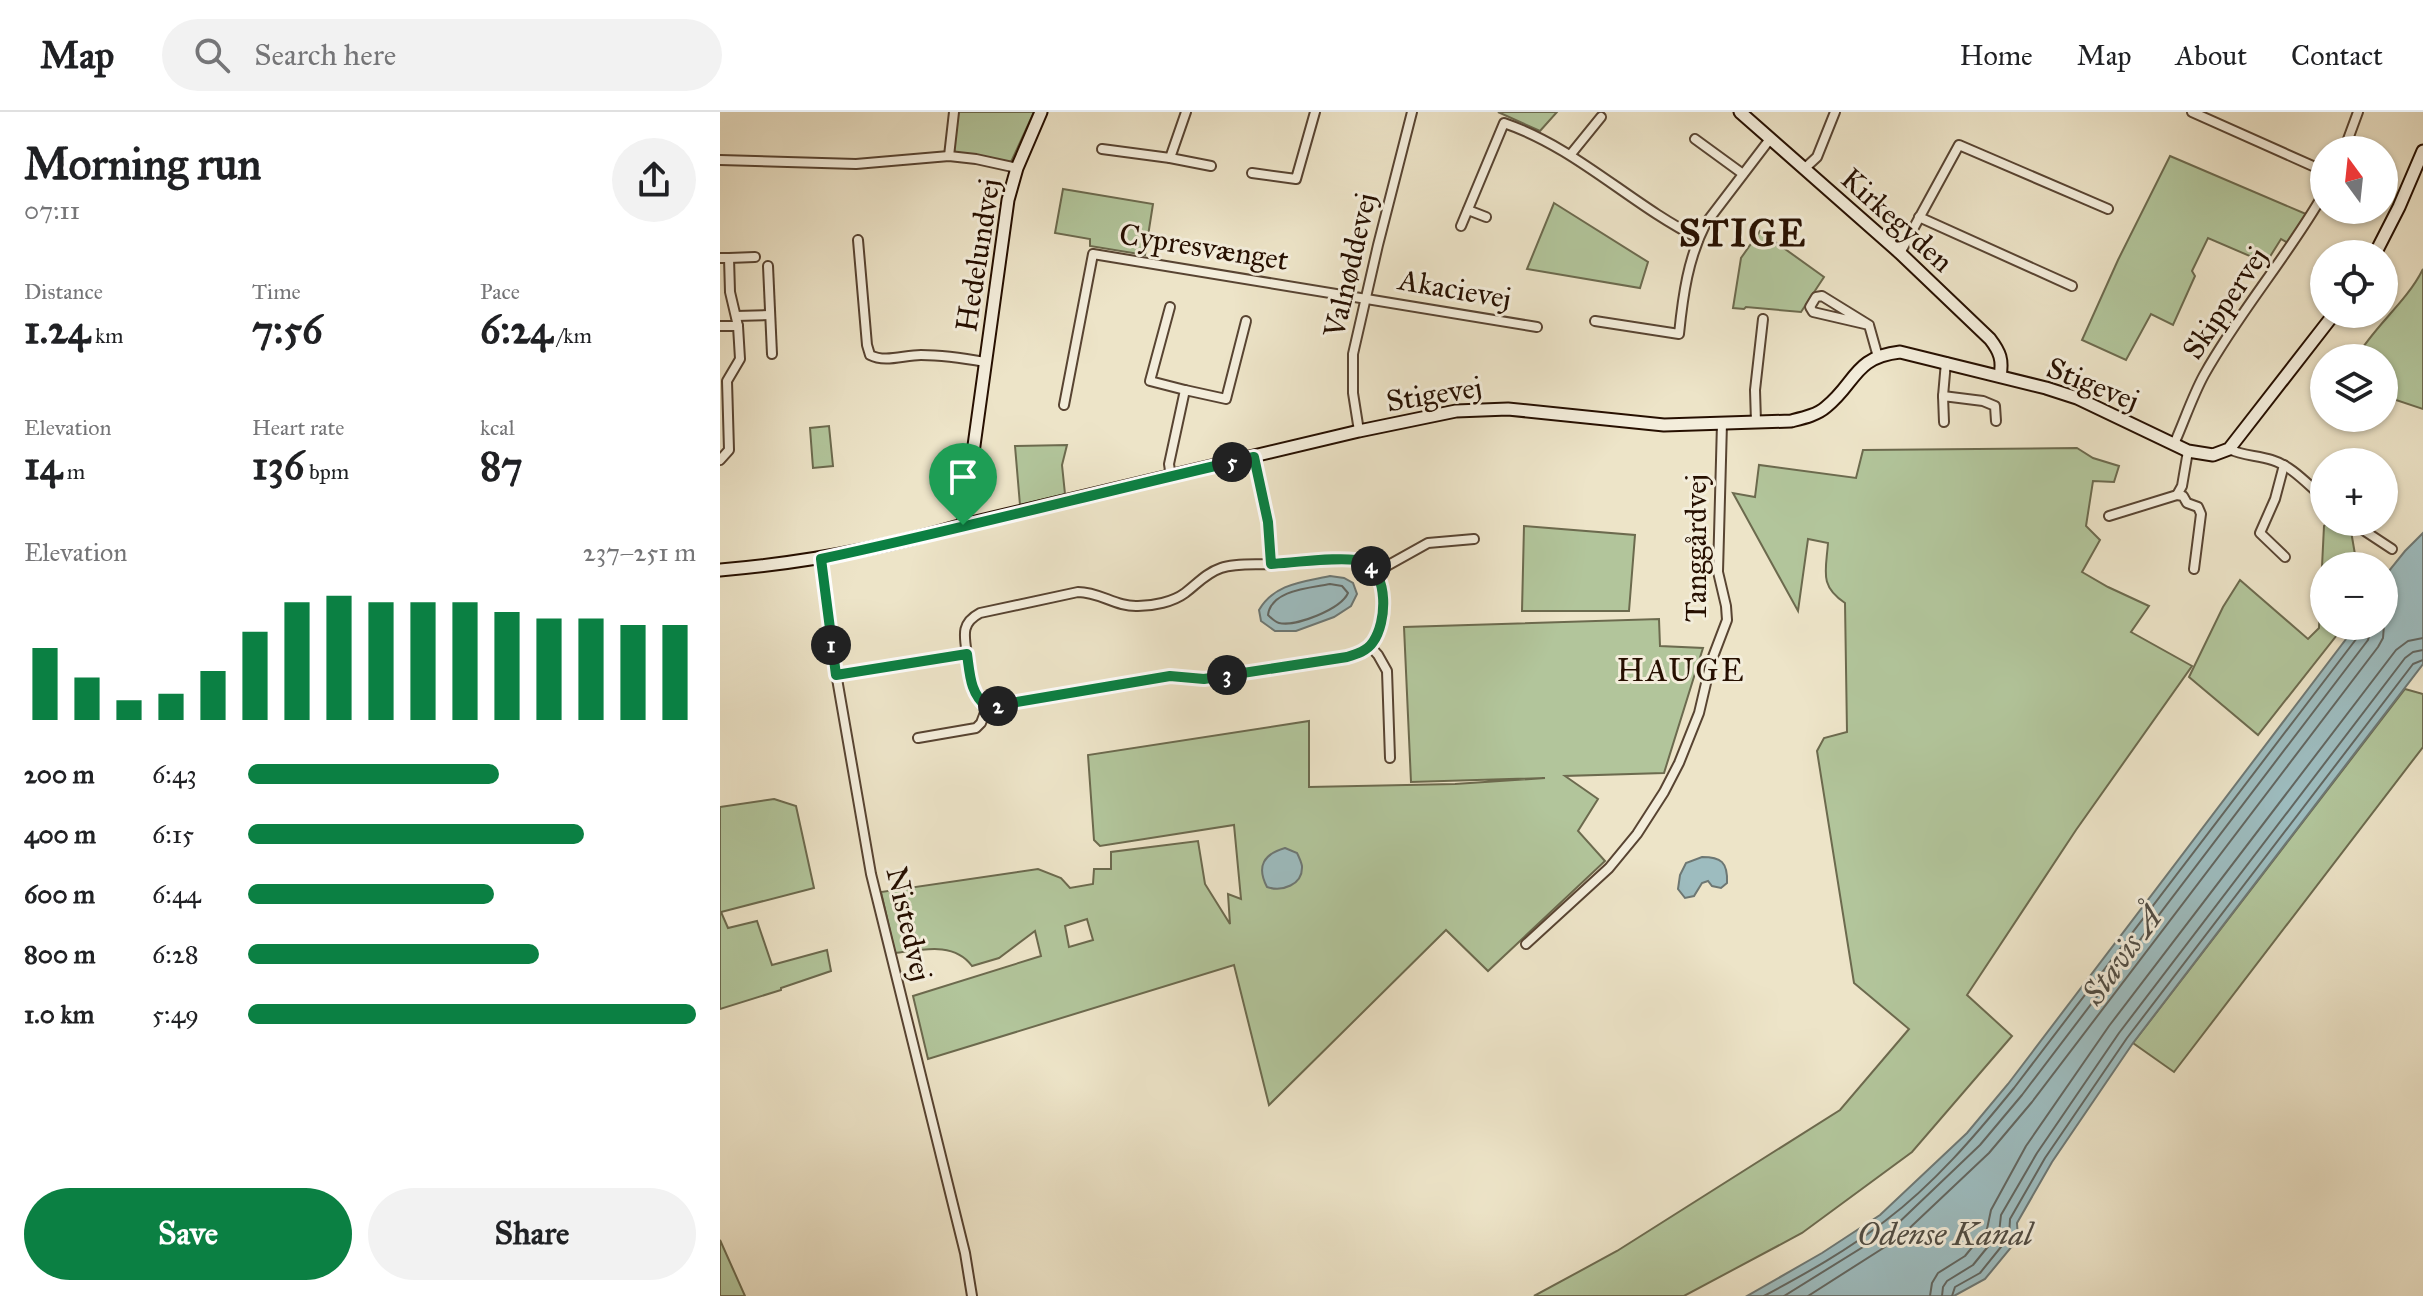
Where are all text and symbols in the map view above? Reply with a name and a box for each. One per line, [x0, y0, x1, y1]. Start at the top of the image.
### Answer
search box [162, 19, 722, 91]
text: Map [40, 32, 114, 78]
icon: search [190, 33, 234, 77]
text: Search here [254, 37, 396, 73]
text: Home [1960, 38, 2033, 73]
text: Map [2077, 38, 2131, 73]
text: About [2175, 38, 2247, 73]
text: Contact [2291, 38, 2383, 73]
north arrow [2310, 136, 2398, 224]
map controls [2310, 136, 2398, 640]
text: Morning run [24, 137, 261, 191]
button: share [612, 138, 696, 222]
street label: Kirkegyden [1834, 160, 1960, 280]
street label: Hedelundvej [948, 176, 1008, 334]
street label: Valnøddevej [1316, 189, 1384, 342]
text: 07:11 [24, 194, 80, 226]
district label: STIGE [1679, 210, 1807, 256]
street label: Cypresvænget [1117, 216, 1292, 278]
street label: Skippervej [2174, 240, 2276, 366]
button: locate [2310, 240, 2398, 328]
street label: Akacievej [1394, 261, 1514, 317]
text: Distance [24, 278, 103, 305]
text: Time [252, 278, 301, 305]
text: Pace [480, 278, 520, 305]
text: 1.24 [24, 305, 90, 354]
text: 7:56 [252, 305, 323, 354]
text: 6:24 [480, 305, 553, 354]
text: km [90, 322, 124, 349]
text: /km [553, 322, 592, 349]
button: layers [2310, 344, 2398, 432]
street label: Stigevej [2042, 349, 2144, 419]
street label: Stigevej [1384, 369, 1484, 419]
text: Elevation [24, 414, 111, 441]
text: Heart rate [252, 414, 345, 441]
text: kcal [480, 414, 515, 441]
text: 14 [24, 441, 62, 490]
text: 136 [252, 441, 304, 490]
text: 87 [480, 441, 523, 490]
pin: 5 [1212, 442, 1252, 482]
pin [929, 443, 997, 525]
text: 5 [1227, 448, 1237, 475]
button: + [2310, 448, 2398, 536]
icon: arrive [941, 455, 985, 499]
text: m [62, 458, 85, 485]
text: bpm [304, 458, 349, 485]
street label: Tanggårdvej [1678, 474, 1714, 622]
text: Elevation [24, 536, 127, 568]
text: 237–251 m [583, 536, 696, 568]
pin: 4 [1351, 546, 1391, 586]
text: 4 [1365, 552, 1377, 579]
button: − [2310, 552, 2398, 640]
pin: 1 [811, 625, 851, 665]
text: 1 [827, 631, 835, 658]
district label: HAUGE [1616, 651, 1746, 690]
pin: 3 [1207, 655, 1247, 695]
text: 3 [1223, 661, 1231, 688]
pin: 2 [978, 686, 1018, 726]
text: 2 [993, 692, 1003, 719]
text: 200 m [24, 758, 95, 790]
text: 6:43 [152, 758, 197, 790]
text: 400 m [24, 818, 96, 850]
text: 6:15 [152, 818, 194, 850]
street label: Nistedvej [878, 863, 940, 985]
text: 600 m [24, 878, 95, 910]
text: 6:44 [152, 878, 201, 910]
water label: Stavis Å [2072, 896, 2173, 1013]
text: 800 m [24, 938, 96, 970]
text: 6:28 [152, 938, 199, 970]
text: 1.0 km [24, 998, 94, 1030]
text: 5:49 [152, 998, 199, 1030]
button: Save [24, 1188, 352, 1280]
button: Share [368, 1188, 696, 1280]
water label: Odense Kanal [1858, 1215, 2035, 1254]

